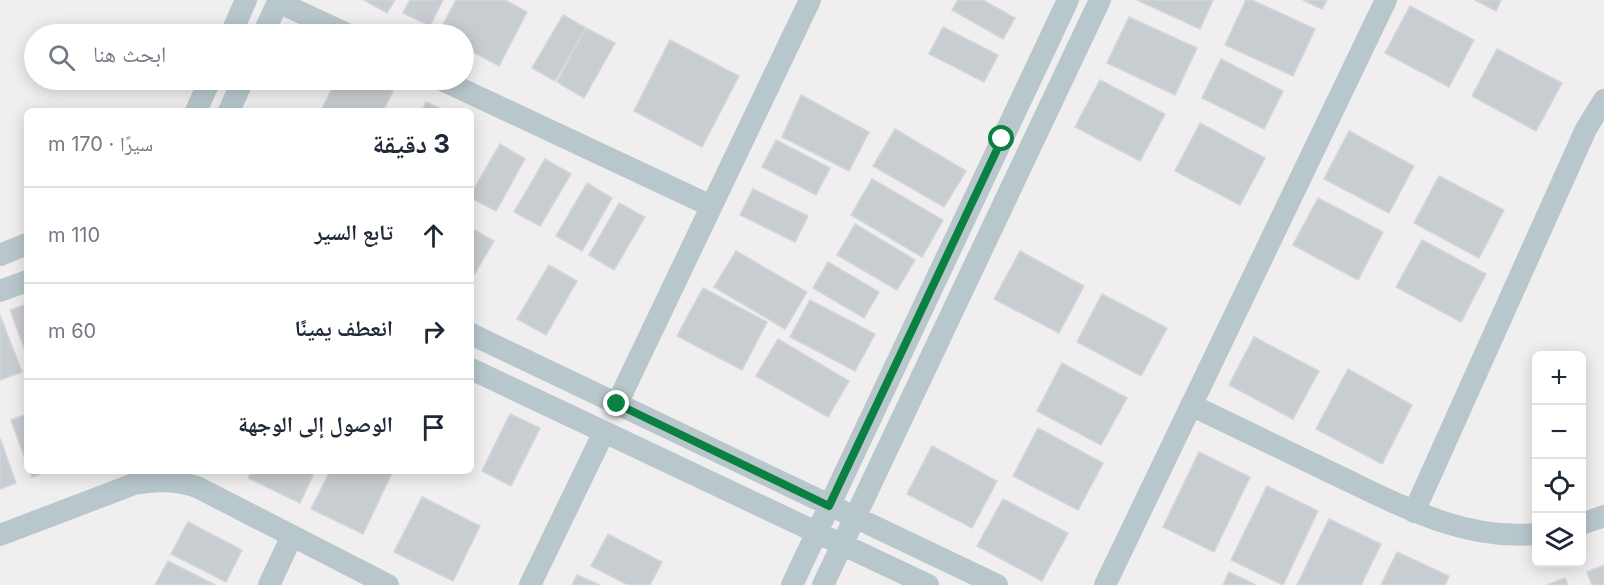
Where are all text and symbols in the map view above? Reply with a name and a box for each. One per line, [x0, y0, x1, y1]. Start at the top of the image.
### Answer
search box [24, 24, 474, 90]
icon: search [45, 41, 78, 74]
text: ابحث هنا [93, 41, 166, 67]
route start [988, 125, 1014, 151]
text: 3 دقيقة [372, 128, 450, 159]
text: سيرًا · 170 m [48, 132, 153, 156]
text: تابع السير [314, 219, 393, 245]
icon: ahead [417, 219, 450, 252]
text: 110 m [48, 223, 100, 247]
text: انعطف يمينًا [294, 315, 393, 341]
icon: right [417, 315, 450, 348]
text: 60 m [48, 319, 96, 343]
map controls [1532, 351, 1586, 567]
button: + [1532, 351, 1586, 405]
route end [603, 390, 629, 416]
button: − [1532, 405, 1586, 459]
text: الوصول إلى الوجهة [238, 411, 393, 437]
icon: arrive [417, 411, 450, 444]
button: locate [1532, 459, 1586, 513]
button: layers [1532, 513, 1586, 567]

